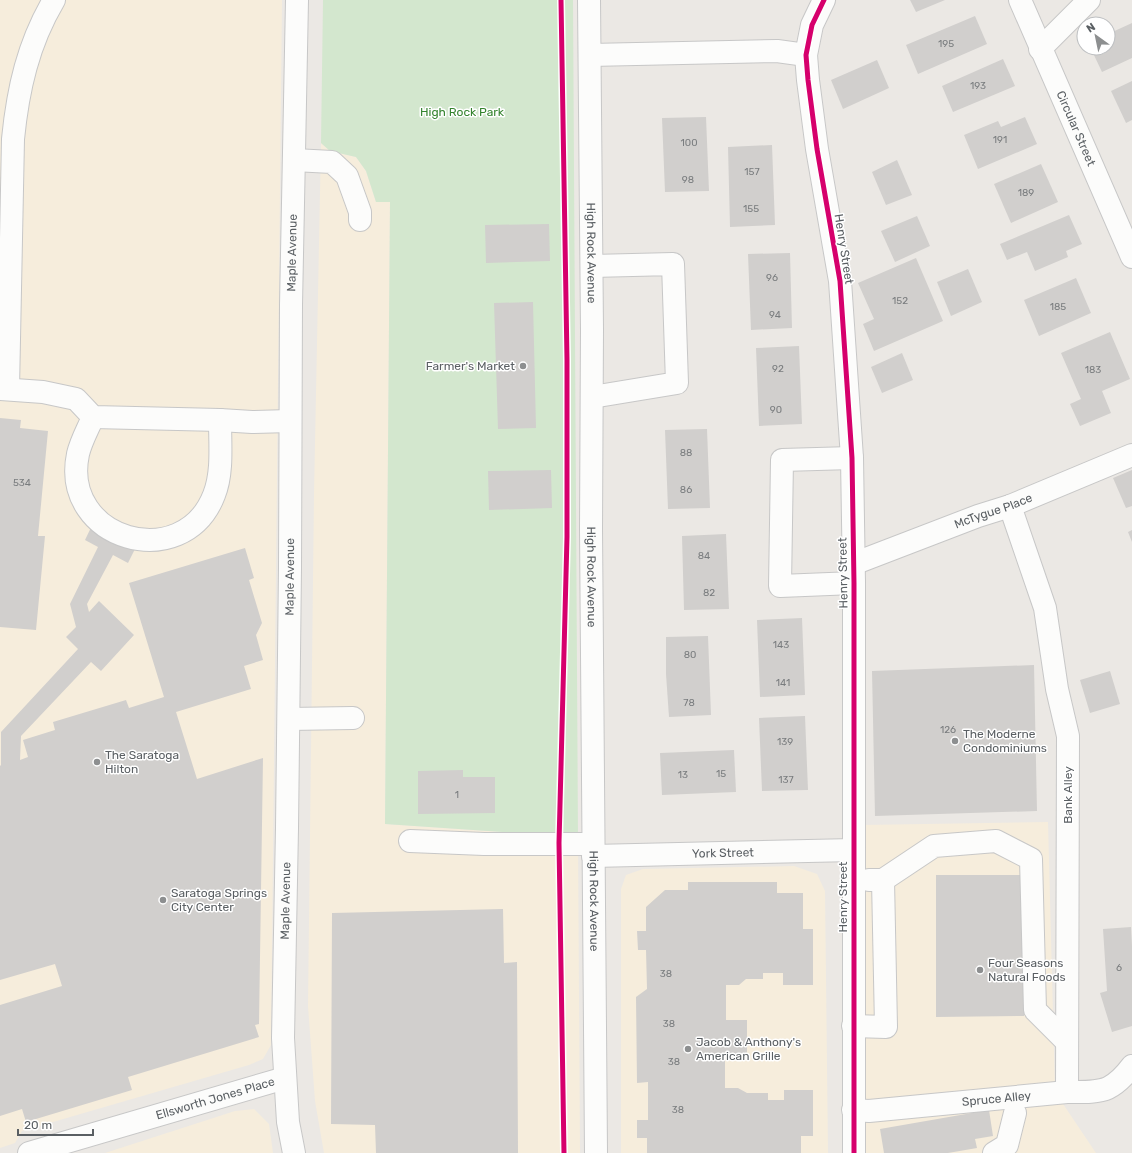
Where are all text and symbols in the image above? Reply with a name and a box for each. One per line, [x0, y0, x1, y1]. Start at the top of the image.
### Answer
north arrow [1076, 16, 1116, 56]
text: N [1084, 20, 1098, 36]
house number: 195 [938, 38, 954, 50]
house number: 193 [970, 80, 986, 92]
street label: Circular Street [1053, 89, 1099, 168]
park label: High Rock Park [420, 105, 505, 119]
house number: 191 [993, 134, 1007, 146]
house number: 100 [681, 137, 697, 149]
house number: 157 [744, 166, 760, 178]
house number: 98 [682, 174, 694, 186]
house number: 189 [1018, 187, 1034, 199]
street label: High Rock Avenue [584, 202, 599, 304]
house number: 155 [743, 203, 759, 215]
street label: Henry Street [832, 213, 857, 285]
street label: Maple Avenue [284, 214, 300, 292]
house number: 96 [766, 272, 778, 284]
house number: 152 [892, 295, 908, 307]
house number: 185 [1050, 301, 1066, 313]
house number: 94 [769, 309, 781, 321]
place label: Farmer's Market [426, 359, 515, 373]
marker: Farmer's Market [518, 361, 528, 371]
house number: 92 [772, 363, 784, 375]
house number: 183 [1085, 364, 1101, 376]
house number: 90 [770, 404, 782, 416]
house number: 88 [680, 447, 692, 459]
house number: 534 [13, 477, 31, 489]
house number: 86 [680, 484, 692, 496]
street label: McTygue Place [952, 490, 1035, 531]
street label: High Rock Avenue [584, 526, 599, 628]
street label: Henry Street [835, 537, 851, 609]
street label: Maple Avenue [282, 538, 297, 616]
house number: 84 [698, 550, 710, 562]
house number: 82 [703, 587, 715, 599]
house number: 143 [773, 639, 789, 651]
house number: 80 [684, 649, 696, 661]
house number: 141 [776, 677, 790, 689]
house number: 78 [683, 697, 695, 709]
house number: 126 [940, 724, 956, 736]
place label: The Moderne Condominiums [963, 727, 1047, 755]
house number: 139 [777, 736, 793, 748]
marker: The Moderne Condominiums [950, 736, 960, 746]
place label: The Saratoga Hilton [105, 748, 179, 776]
marker: The Saratoga Hilton [92, 757, 102, 767]
street label: Bank Alley [1061, 766, 1075, 824]
house number: 15 [716, 768, 726, 780]
house number: 13 [678, 769, 688, 781]
house number: 137 [778, 774, 794, 786]
house number: 1 [455, 789, 459, 801]
street label: York Street [692, 845, 754, 861]
street label: High Rock Avenue [587, 850, 601, 952]
street label: Henry Street [836, 861, 850, 933]
street label: Maple Avenue [278, 862, 293, 940]
place label: Saratoga Springs City Center [171, 886, 267, 914]
marker: Saratoga Springs City Center [158, 895, 168, 905]
place label: Four Seasons Natural Foods [988, 956, 1066, 984]
house number: 6 [1116, 962, 1122, 974]
marker: Four Seasons Natural Foods [975, 965, 985, 975]
house number: 38 [660, 968, 672, 980]
house number: 38 [663, 1018, 675, 1030]
place label: Jacob & Anthony's American Grille [696, 1035, 801, 1063]
marker: Jacob & Anthony's American Grille [683, 1044, 693, 1054]
house number: 38 [668, 1056, 680, 1068]
street label: Ellsworth Jones Place [154, 1074, 277, 1122]
street label: Spruce Alley [961, 1088, 1032, 1109]
house number: 38 [672, 1104, 684, 1116]
scale bar [18, 1111, 93, 1137]
text: 20 m [24, 1118, 52, 1132]

